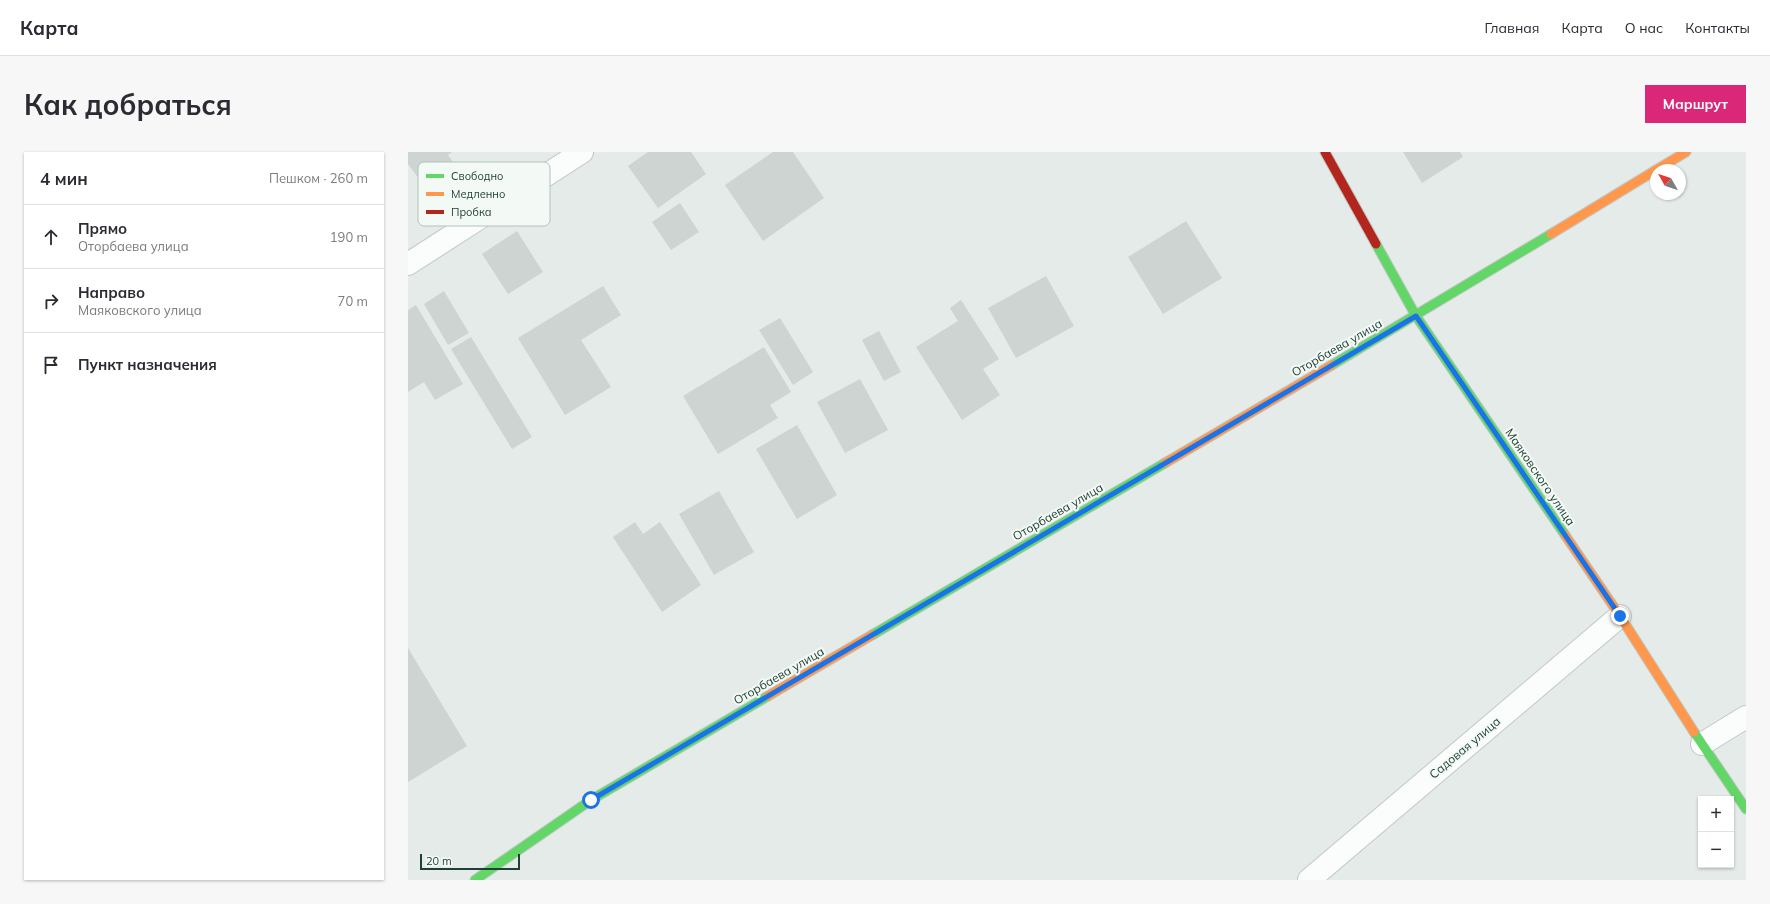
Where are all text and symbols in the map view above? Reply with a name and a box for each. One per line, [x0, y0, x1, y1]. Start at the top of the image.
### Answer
text: Карта [20, 16, 78, 40]
text: Главная [1485, 19, 1540, 37]
text: Карта [1562, 19, 1603, 37]
text: О нас [1625, 19, 1663, 37]
text: Контакты [1685, 19, 1750, 37]
button: Маршрут [1645, 85, 1746, 123]
text: Как добраться [24, 87, 232, 122]
legend [418, 162, 550, 226]
north arrow [1650, 164, 1686, 200]
text: 4 мин [40, 168, 88, 189]
text: Свободно [451, 169, 504, 183]
text: Пешком · 260 m [269, 170, 368, 186]
text: Медленно [451, 187, 505, 201]
text: Пробка [451, 205, 492, 219]
text: Прямо [78, 219, 127, 238]
icon: ahead [40, 226, 62, 248]
text: 190 m [330, 229, 368, 245]
text: Оторбаева улица [78, 238, 189, 254]
text: Направо [78, 283, 145, 302]
icon: right [40, 290, 62, 312]
text: 70 m [338, 293, 368, 309]
text: Маяковского улица [78, 302, 202, 318]
street label: Оторбаева улица [1289, 316, 1385, 380]
icon: arrive [40, 354, 62, 376]
text: Пункт назначения [78, 355, 217, 374]
street label: Маяковского улица [1502, 425, 1579, 528]
street label: Оторбаева улица [1010, 480, 1106, 544]
route end [1611, 607, 1629, 625]
street label: Оторбаева улица [731, 644, 827, 708]
street label: Садовая улица [1426, 713, 1503, 782]
route start [582, 791, 600, 809]
map controls [1698, 796, 1734, 868]
button: + [1698, 796, 1734, 832]
button: − [1698, 832, 1734, 868]
scale bar [420, 852, 520, 871]
text: 20 m [426, 854, 452, 868]

